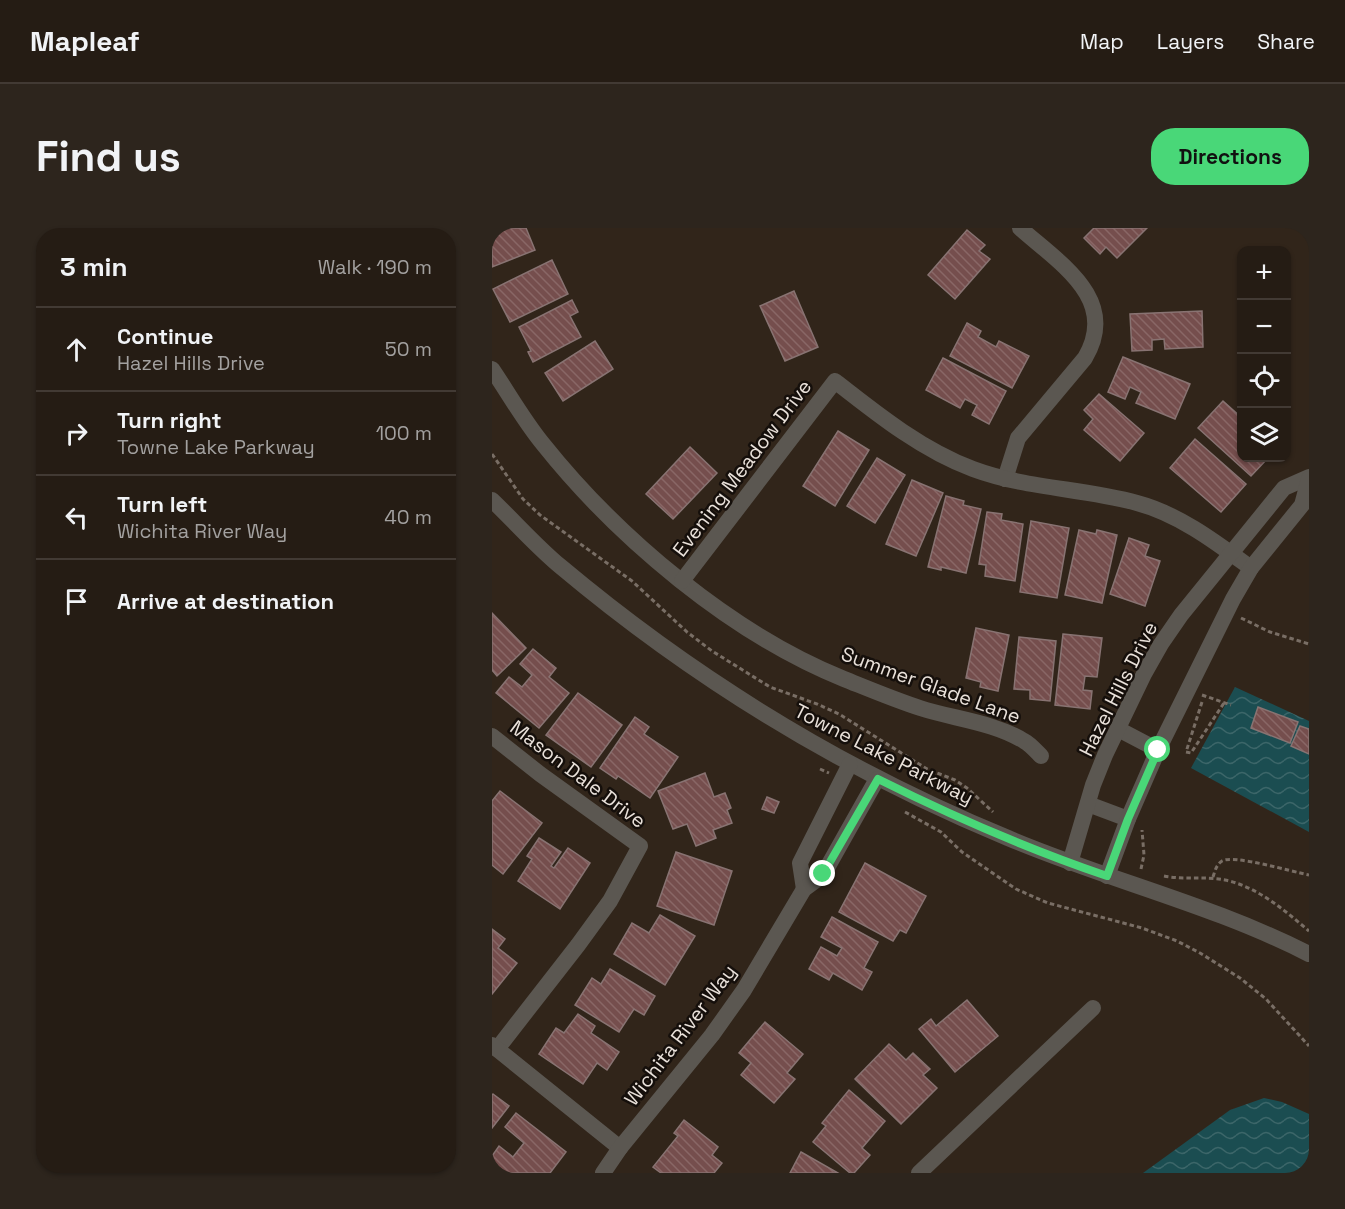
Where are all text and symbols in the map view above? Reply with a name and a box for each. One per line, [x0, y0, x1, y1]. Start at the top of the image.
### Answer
text: Mapleaf [30, 23, 140, 59]
text: Map [1080, 28, 1124, 55]
text: Layers [1157, 28, 1224, 55]
text: Share [1257, 28, 1315, 55]
button: Directions [1151, 128, 1309, 185]
text: Find us [36, 130, 181, 183]
map controls [1237, 246, 1291, 462]
button: + [1237, 246, 1291, 300]
text: 3 min [60, 250, 128, 284]
text: Walk · 190 m [318, 254, 432, 280]
button: − [1237, 300, 1291, 354]
text: Continue [117, 322, 213, 350]
icon: ahead [60, 333, 93, 366]
text: 50 m [385, 336, 432, 362]
text: Hazel Hills Drive [117, 350, 265, 376]
button: locate [1237, 354, 1291, 408]
street label: Evening Meadow Drive [667, 374, 817, 562]
text: Turn right [117, 406, 222, 434]
button: layers [1237, 408, 1291, 462]
icon: right [60, 417, 93, 450]
text: 100 m [376, 420, 432, 446]
text: Towne Lake Parkway [117, 434, 315, 460]
text: Turn left [117, 490, 207, 518]
icon: left [60, 501, 93, 534]
text: 40 m [384, 504, 432, 530]
text: Wichita River Way [117, 518, 287, 544]
icon: arrive [60, 585, 93, 618]
text: Arrive at destination [117, 587, 334, 615]
street label: Hazel Hills Drive [1073, 617, 1163, 761]
street label: Summer Glade Lane [838, 640, 1024, 730]
street label: Towne Lake Parkway [790, 698, 978, 810]
street label: Mason Dale Drive [505, 714, 651, 834]
route start [1144, 736, 1170, 762]
route end [809, 860, 835, 886]
street label: Wichita River Way [618, 959, 742, 1111]

